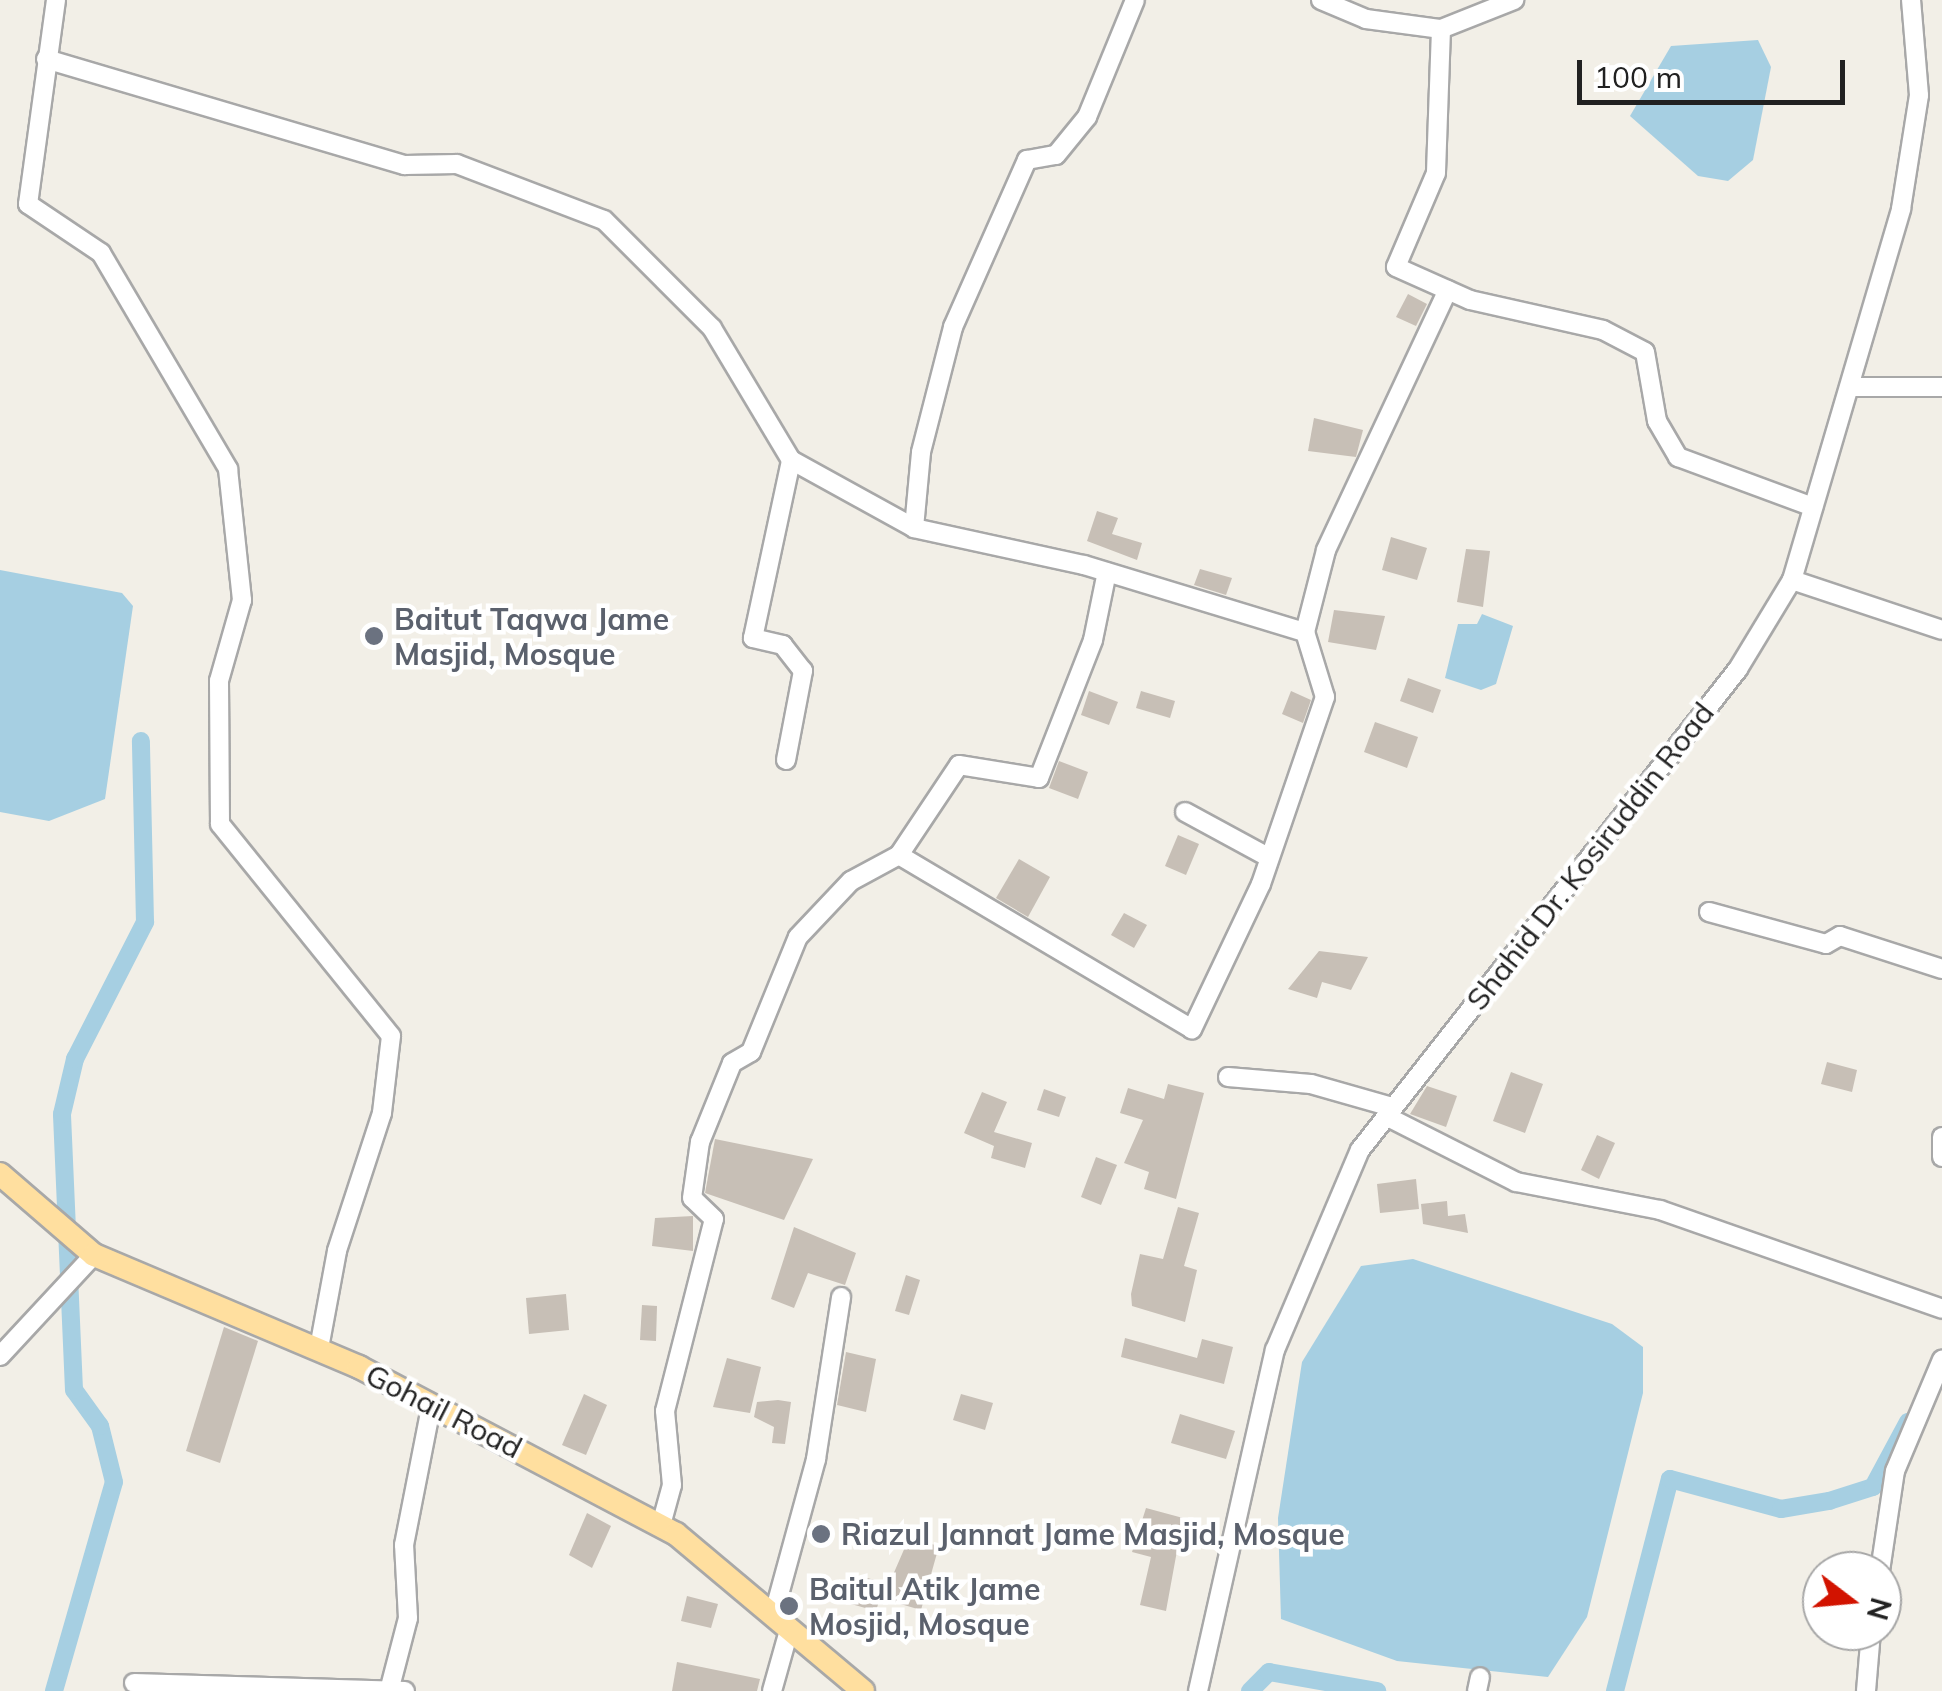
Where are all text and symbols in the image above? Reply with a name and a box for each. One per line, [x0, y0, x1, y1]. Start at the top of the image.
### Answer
scale bar [1582, 40, 1850, 102]
text: 100 m [1594, 58, 1682, 96]
place label: Baitut Taqwa Jame Masjid, Mosque [394, 601, 669, 672]
marker: Baitut Taqwa Jame Masjid, Mosque [363, 625, 385, 647]
street label: Shahid Dr. Kosiruddin Road [1459, 695, 1721, 1017]
street label: Gohail Road [360, 1356, 528, 1466]
place label: Riazul Jannat Jame Masjid, Mosque [841, 1516, 1345, 1552]
marker: Riazul Jannat Jame Masjid, Mosque [810, 1523, 832, 1545]
north arrow [1802, 1551, 1902, 1651]
place label: Baitul Atik Jame Mosjid, Mosque [809, 1571, 1040, 1642]
text: N [1860, 1594, 1899, 1624]
marker: Baitul Atik Jame Mosjid, Mosque [778, 1595, 800, 1617]

